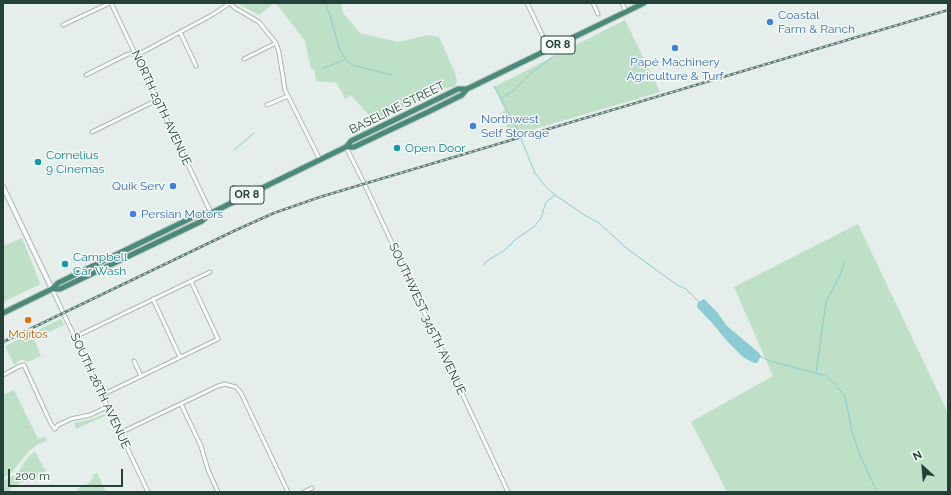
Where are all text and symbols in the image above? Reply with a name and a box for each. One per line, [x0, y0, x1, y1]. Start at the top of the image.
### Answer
place label: Coastal Farm & Ranch [778, 8, 855, 36]
marker: Coastal Farm & Ranch [765, 17, 775, 27]
road number: OR 8 [541, 36, 575, 54]
marker: Papé Machinery Agriculture & Turf [670, 43, 680, 53]
street label: NORTH 29TH AVENUE [128, 48, 194, 168]
place label: Papé Machinery Agriculture & Turf [626, 55, 724, 83]
street label: BASELINE STREET [347, 79, 447, 137]
place label: Northwest Self Storage [481, 112, 549, 140]
marker: Northwest Self Storage [468, 121, 478, 131]
place label: Open Door [405, 141, 466, 155]
marker: Open Door [392, 143, 402, 153]
place label: Cornelius 9 Cinemas [46, 148, 104, 176]
marker: Cornelius 9 Cinemas [33, 157, 43, 167]
place label: Quik Serv [112, 179, 165, 193]
marker: Quik Serv [168, 181, 178, 191]
road number: OR 8 [230, 186, 264, 204]
place label: Persian Motors [141, 207, 223, 221]
marker: Persian Motors [128, 209, 138, 219]
street label: SOUTHWEST 345TH AVENUE [385, 241, 469, 397]
place label: Campbell Car Wash [73, 250, 127, 278]
marker: Campbell Car Wash [60, 259, 70, 269]
marker: Mojitos [23, 315, 33, 325]
place label: Mojitos [8, 327, 48, 341]
street label: SOUTH 26TH AVENUE [67, 331, 133, 451]
north arrow [903, 447, 943, 487]
text: N [911, 448, 924, 463]
scale bar [10, 461, 125, 487]
text: 200 m [15, 469, 50, 483]

